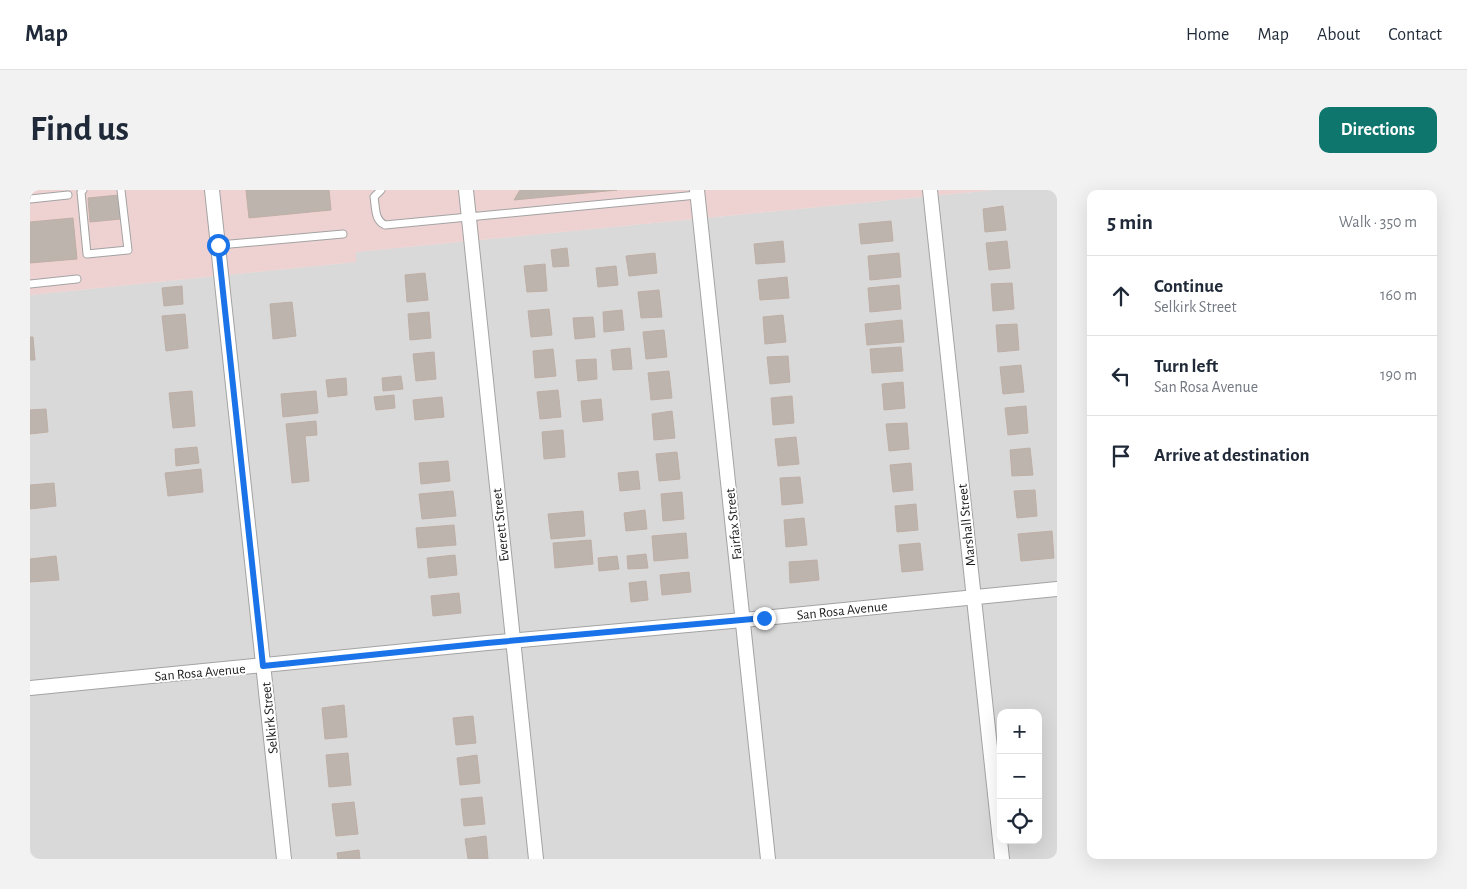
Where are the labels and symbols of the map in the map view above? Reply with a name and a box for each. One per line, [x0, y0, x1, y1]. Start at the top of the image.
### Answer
route start [207, 234, 230, 257]
street label: Marshall Street [956, 482, 978, 567]
street label: Everett Street [490, 487, 512, 562]
street label: Fairfax Street [723, 487, 745, 560]
street label: San Rosa Avenue [796, 599, 888, 623]
route end [753, 607, 776, 630]
street label: San Rosa Avenue [154, 662, 246, 684]
street label: Selkirk Street [259, 681, 281, 755]

